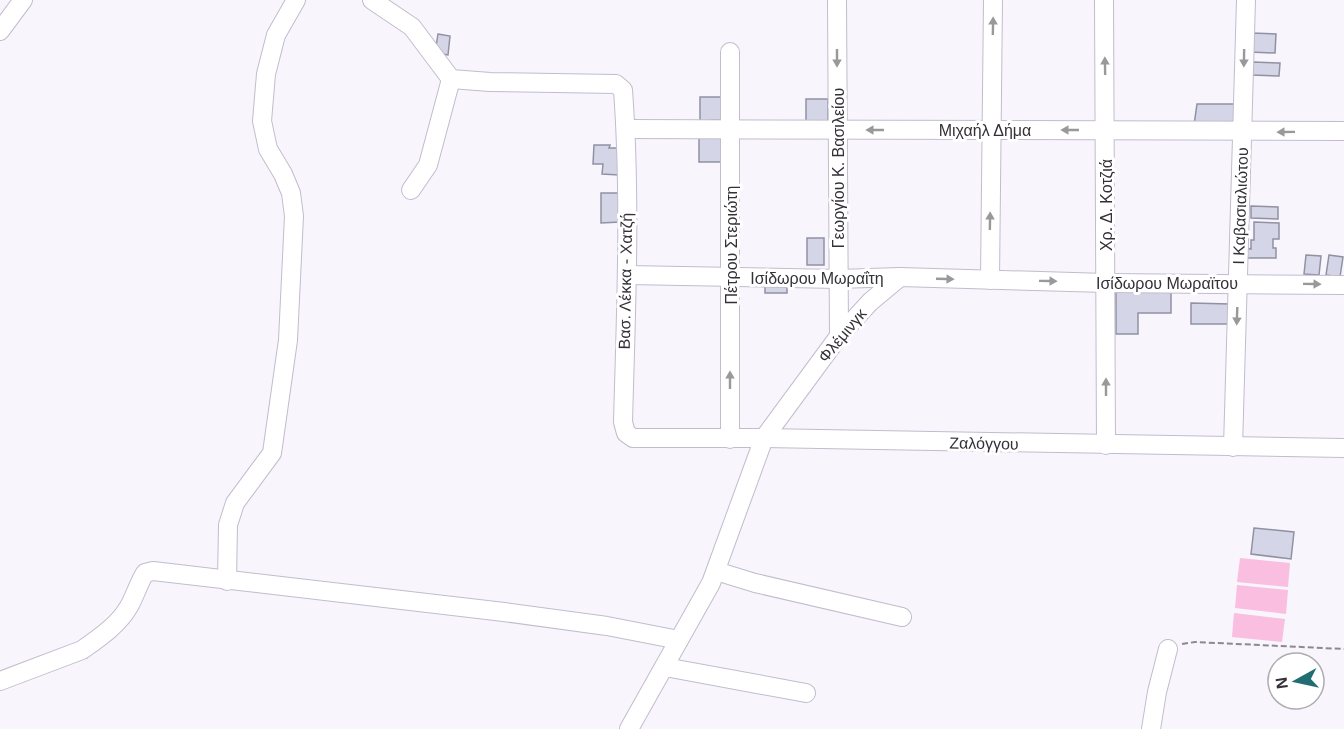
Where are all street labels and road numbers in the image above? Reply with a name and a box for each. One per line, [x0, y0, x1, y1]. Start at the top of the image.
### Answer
street label: Γεωργίου Κ. Βασιλείου [830, 88, 847, 248]
street label: Μιχαήλ Δήμα [939, 122, 1031, 139]
street label: Ι Καβασιαλιώτου [1230, 147, 1251, 265]
street label: Χρ. Δ. Κοτζιά [1098, 159, 1116, 251]
street label: Πέτρου Στεριώτη [723, 186, 740, 304]
street label: Βασ. Λέκκα - Χατζή [616, 213, 636, 349]
street label: Ισίδωρου Μωραΐτη [750, 270, 884, 287]
street label: Ισίδωρου Μωραϊτου [1096, 275, 1238, 292]
street label: Φλέμινγκ [815, 304, 870, 366]
street label: Ζαλόγγου [949, 434, 1019, 453]

